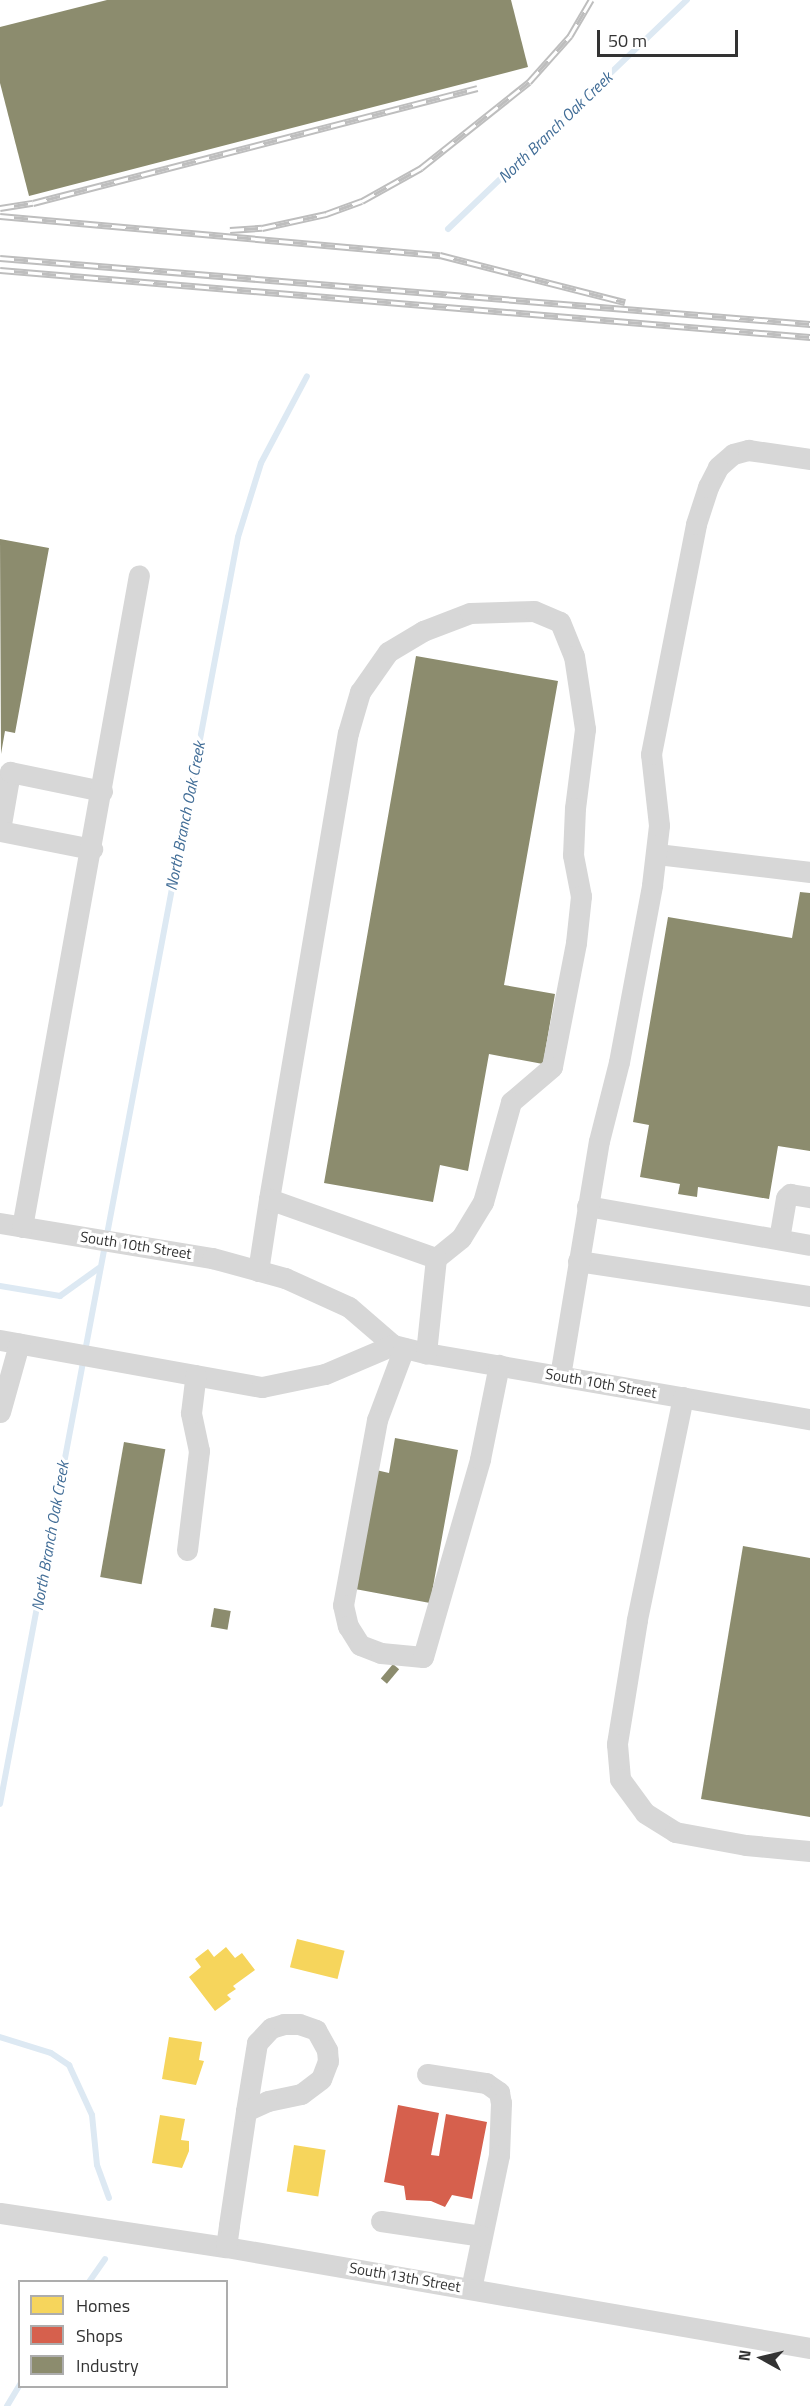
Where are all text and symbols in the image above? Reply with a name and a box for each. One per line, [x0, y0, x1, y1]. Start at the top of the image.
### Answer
scale bar [600, 18, 741, 56]
text: 50 m [608, 27, 647, 54]
water label: North Branch Oak Creek [494, 68, 616, 186]
water label: North Branch Oak Creek [161, 740, 209, 892]
street label: South 10th Street [79, 1227, 193, 1263]
street label: South 10th Street [544, 1364, 658, 1402]
water label: North Branch Oak Creek [27, 1460, 73, 1612]
street label: South 13th Street [348, 2258, 462, 2296]
legend [18, 2280, 228, 2388]
text: Homes [76, 2292, 130, 2319]
text: Shops [76, 2322, 123, 2349]
north arrow [732, 2328, 792, 2388]
text: N [732, 2348, 757, 2363]
text: Industry [76, 2352, 139, 2379]

